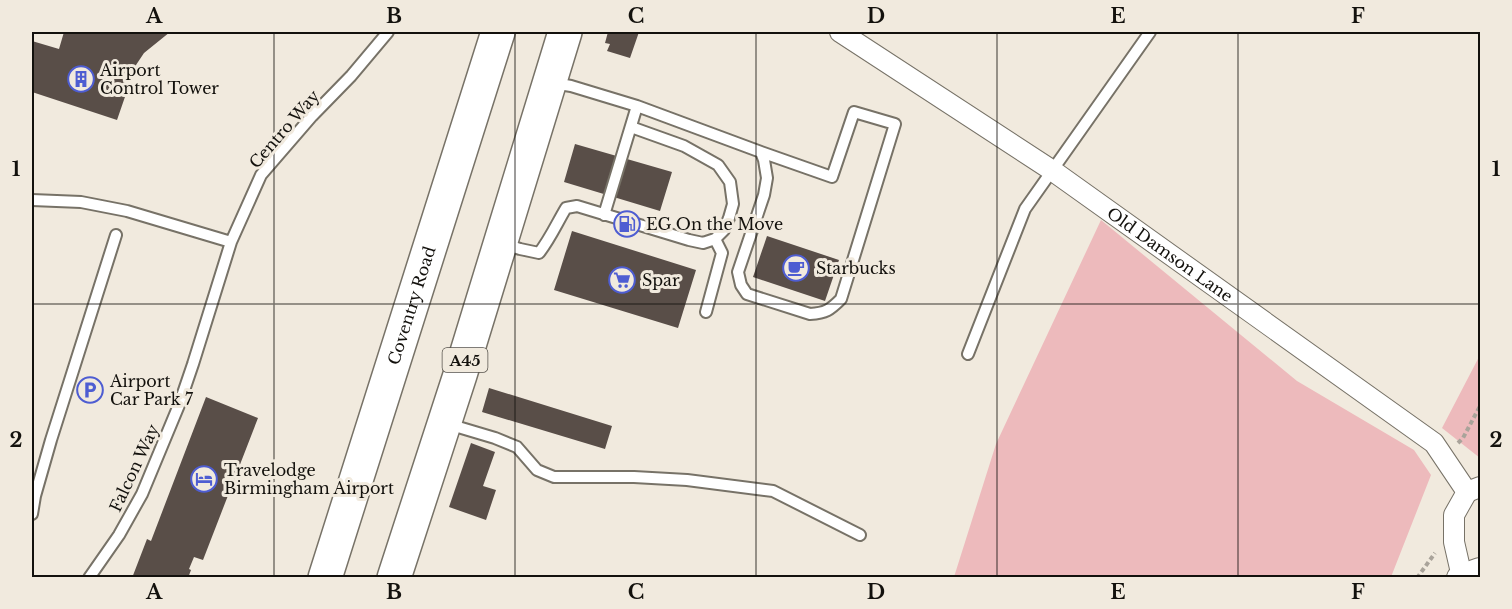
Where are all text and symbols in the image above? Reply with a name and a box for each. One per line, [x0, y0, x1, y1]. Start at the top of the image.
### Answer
text: A [145, 4, 163, 28]
text: B [386, 4, 402, 28]
text: C [628, 4, 644, 28]
text: D [867, 4, 885, 28]
text: E [1110, 4, 1126, 28]
text: F [1351, 4, 1365, 28]
place label: Airport Control Tower [99, 60, 219, 98]
building icon: Airport Control Tower [66, 64, 96, 94]
street label: Centro Way [245, 85, 324, 172]
text: 1 [12, 157, 21, 181]
text: 1 [1492, 157, 1501, 181]
street label: Old Damson Lane [1103, 203, 1237, 306]
fuel station icon: EG On the Move [612, 209, 642, 239]
place label: EG On the Move [646, 214, 783, 234]
street label: Coventry Road [383, 243, 440, 367]
cafe icon: Starbucks [781, 253, 811, 283]
place label: Starbucks [816, 258, 896, 278]
supermarket icon: Spar [607, 265, 637, 295]
place label: Spar [642, 270, 680, 290]
road number: A45 [442, 348, 488, 372]
place label: Airport Car Park 7 [109, 371, 194, 409]
parking icon: Airport Car Park 7 [75, 375, 105, 405]
street label: Falcon Way [105, 420, 163, 515]
text: 2 [9, 428, 23, 452]
text: 2 [1489, 428, 1503, 452]
place label: Travelodge Birmingham Airport [224, 460, 394, 498]
hotel icon: Travelodge Birmingham Airport [189, 464, 219, 494]
text: A [145, 580, 163, 604]
text: B [386, 580, 402, 604]
text: C [628, 580, 644, 604]
text: D [867, 580, 885, 604]
text: E [1110, 580, 1126, 604]
text: F [1351, 580, 1365, 604]

